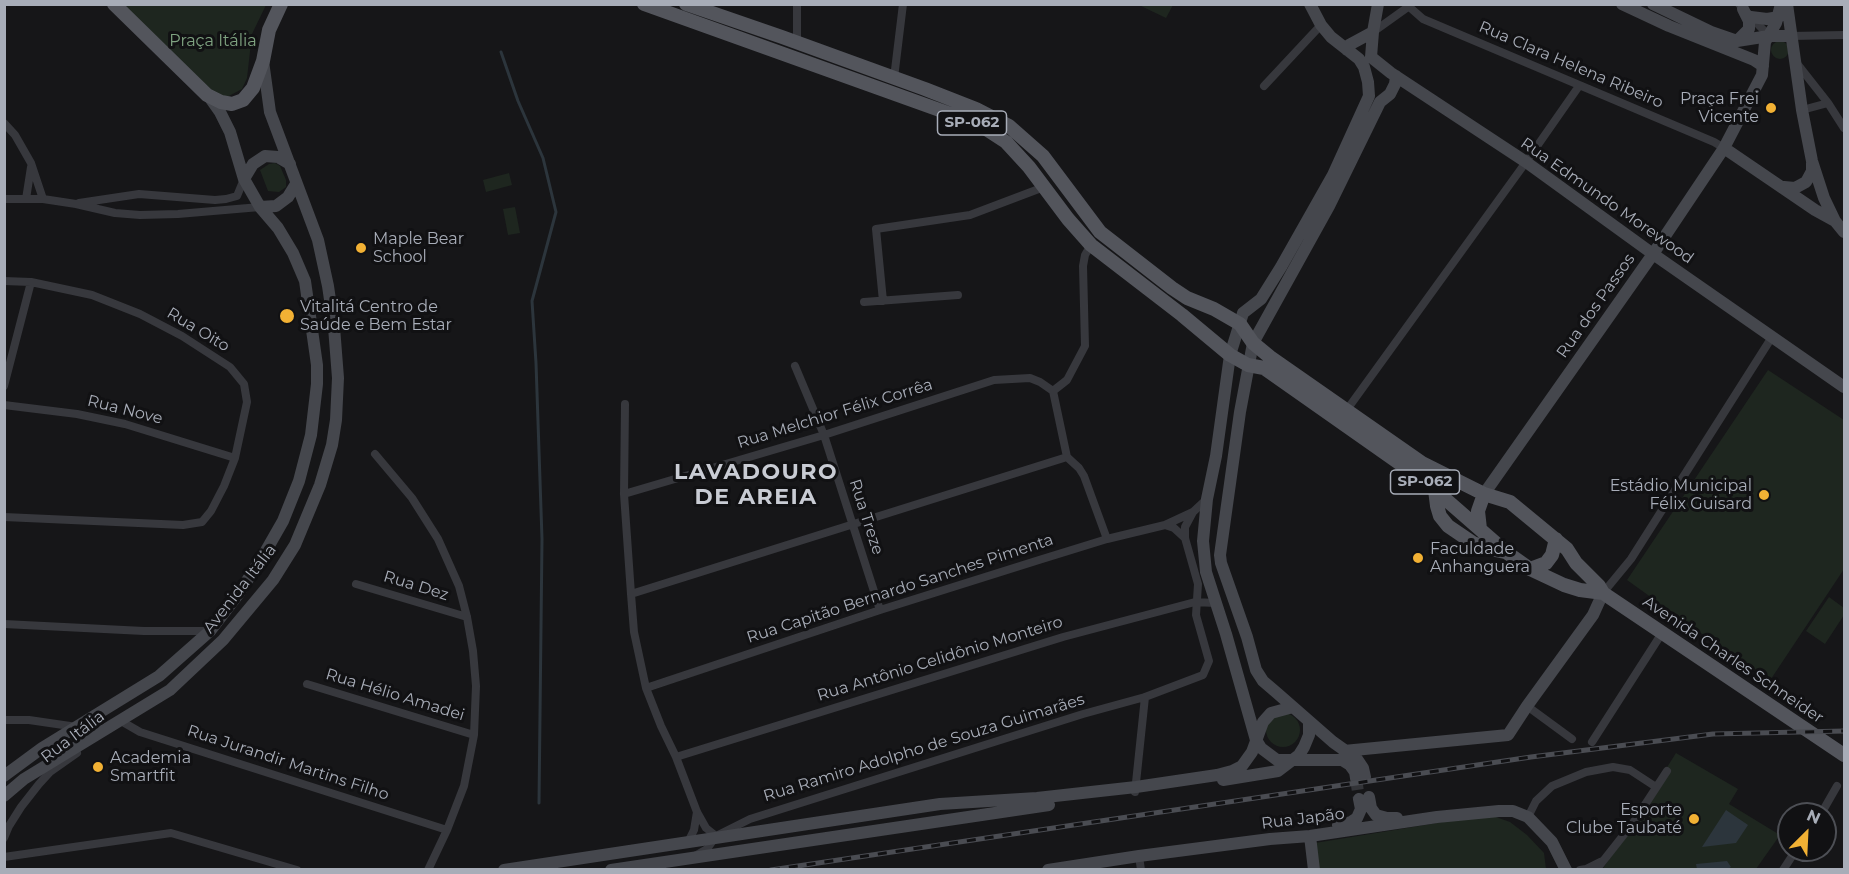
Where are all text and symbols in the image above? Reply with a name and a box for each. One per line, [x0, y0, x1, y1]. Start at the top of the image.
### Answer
street label: Rua Clara Helena Ribeiro [1476, 17, 1666, 113]
park label: Praça Itália [169, 31, 257, 51]
place label: Praça Frei Vicente [1680, 89, 1759, 127]
marker: Praça Frei Vicente [1764, 101, 1778, 115]
road number: SP-062 [938, 111, 1006, 135]
street label: Rua Edmundo Morewood [1517, 134, 1697, 268]
place label: Maple Bear School [373, 229, 464, 267]
marker: Maple Bear School [354, 241, 368, 255]
street label: Rua dos Passos [1553, 250, 1639, 362]
place label: Vitalitá Centro de Saúde e Bem Estar [300, 297, 452, 335]
street label: Rua Oito [163, 304, 233, 356]
marker: Vitalitá Centro de Saúde e Bem Estar [278, 307, 296, 325]
street label: Rua Melchior Félix Corrêa [735, 375, 935, 453]
street label: Rua Nove [85, 391, 165, 429]
district label: LAVADOURO DE AREIA [674, 460, 838, 512]
road number: SP-062 [1390, 470, 1460, 494]
place label: Estádio Municipal Félix Guisard [1610, 476, 1752, 514]
street label: Rua Treze [845, 477, 887, 557]
marker: Estádio Municipal Félix Guisard [1757, 488, 1771, 502]
street label: Rua Capitão Bernardo Sanches Pimenta [744, 530, 1056, 648]
place label: Faculdade Anhanguera [1430, 539, 1530, 577]
street label: Avenida Itália [199, 541, 281, 637]
marker: Faculdade Anhanguera [1411, 551, 1425, 565]
street label: Rua Dez [381, 567, 451, 605]
street label: Avenida Charles Schneider [1639, 592, 1827, 728]
street label: Rua Antônio Celidônio Monteiro [815, 612, 1065, 706]
street label: Rua Hélio Amadei [323, 665, 467, 725]
street label: Rua Ramiro Adolpho de Souza Guimarães [761, 690, 1087, 806]
street label: Rua Itália [37, 707, 109, 767]
street label: Rua Jurandir Martins Filho [185, 721, 391, 805]
place label: Academia Smartfit [110, 748, 191, 786]
marker: Academia Smartfit [91, 760, 105, 774]
place label: Esporte Clube Taubaté [1566, 800, 1682, 838]
north arrow [1777, 802, 1837, 862]
street label: Rua Japão [1260, 804, 1346, 834]
text: N [1804, 806, 1823, 828]
marker: Esporte Clube Taubaté [1687, 812, 1701, 826]

